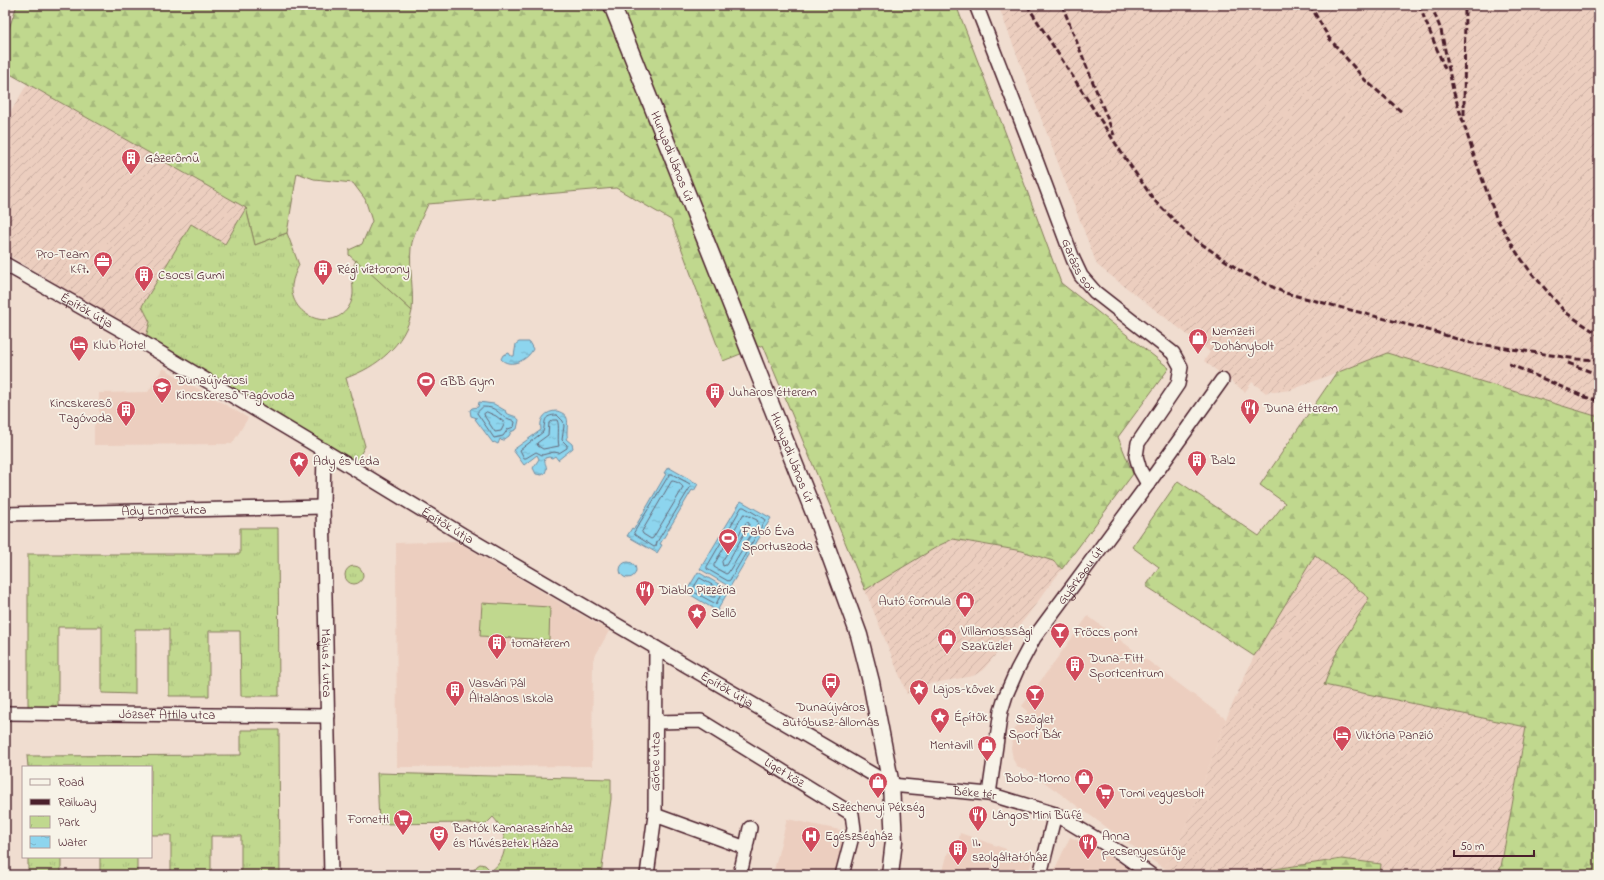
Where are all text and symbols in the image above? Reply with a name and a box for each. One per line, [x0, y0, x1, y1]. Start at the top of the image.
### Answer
street label: Hunyadi János út [646, 108, 699, 205]
building icon: Gázerőmű [120, 147, 142, 175]
place label: Gázerőmű [145, 149, 199, 168]
street label: Garázs sor [1057, 236, 1101, 297]
place label: Pro-Team Kft. [36, 245, 89, 279]
office icon: Pro-Team Kft. [92, 250, 114, 278]
building icon: Régi víztorony [312, 258, 334, 286]
place label: Régi víztorony [337, 260, 410, 280]
building icon: Csocsi Gumi [133, 264, 155, 292]
place label: Csocsi Gumi [158, 266, 224, 285]
street label: Építők útja [57, 288, 117, 333]
place label: Nemzeti Dohánybolt [1211, 322, 1275, 357]
shop icon: Nemzeti Dohánybolt [1187, 327, 1209, 355]
hotel icon: Klub Hotel [68, 334, 90, 362]
place label: Klub Hotel [93, 336, 146, 355]
sports icon: GBB Gym [415, 370, 437, 398]
place label: Dunaújvárosi Kincskereső Tagóvoda [175, 371, 295, 406]
place label: GBB Gym [440, 372, 494, 392]
school or university icon: Dunaújvárosi Kincskereső Tagóvoda [151, 376, 173, 404]
building icon: Juharos étterem [704, 381, 726, 409]
place label: Juharos étterem [729, 383, 817, 402]
place label: Kincskereső Tagóvoda [50, 394, 112, 429]
restaurant icon: Duna étterem [1239, 397, 1261, 425]
building icon: Kincskereső Tagóvoda [115, 399, 137, 427]
place label: Duna étterem [1263, 399, 1338, 418]
street label: Hunyadi János út [765, 409, 819, 506]
building icon: Bal2 [1186, 449, 1208, 477]
place icon: Ady és Léda [288, 450, 310, 478]
place label: Bal2 [1210, 451, 1236, 470]
place label: Ady és Léda [313, 452, 379, 472]
street label: Ady Endre utca [121, 500, 207, 522]
street label: Építők útja [418, 502, 477, 549]
place label: Fabó Éva Sportuszoda [741, 522, 813, 556]
sports icon: Fabó Éva Sportuszoda [717, 527, 739, 555]
street label: Gyárkapu út [1052, 542, 1109, 609]
restaurant icon: Diablo Pizzéria [634, 579, 656, 607]
place label: Diablo Pizzéria [658, 581, 736, 600]
shop icon: Autó formula [954, 590, 976, 618]
place label: Autó formula [878, 592, 951, 611]
place icon: Sellő [686, 602, 708, 630]
place label: Sellő [711, 604, 737, 623]
bar icon: Fröccs pont [1049, 621, 1071, 649]
place label: Villamosssági Szaküzlet [960, 622, 1033, 656]
place label: Fröccs pont [1073, 623, 1139, 642]
shop icon: Villamosssági Szaküzlet [936, 627, 958, 655]
street label: Május 1. utca [316, 628, 337, 698]
building icon: tornaterem [486, 632, 508, 660]
place label: tornaterem [511, 634, 570, 653]
place label: Duna-Fitt Sportcentrum [1088, 649, 1163, 683]
building icon: Duna-Fitt Sportcentrum [1064, 654, 1086, 682]
street label: Építők útja [697, 666, 757, 712]
bus stop icon: Dunaújváros autóbusz-állomás [820, 671, 842, 699]
place label: Vasvári Pál Általános Iskola [468, 674, 553, 708]
place icon: Lajos-kővek [908, 678, 930, 706]
building icon: Vasvári Pál Általános Iskola [444, 679, 466, 707]
place label: Lajos-kővek [933, 680, 995, 699]
bar icon: Szöglet Sport Bár [1024, 683, 1046, 711]
place label: Dunaújváros autóbusz-állomás [782, 698, 880, 732]
street label: József Attila utca [119, 705, 215, 724]
place icon: Építők [929, 706, 951, 734]
place label: Építők [954, 708, 988, 727]
place label: Szöglet Sport Bár [1008, 710, 1063, 744]
hotel icon: Viktória Panzió [1331, 724, 1353, 752]
place label: Viktória Panzió [1355, 726, 1434, 745]
street label: Görbe utca [646, 732, 665, 791]
shop icon: Mentavill [976, 734, 998, 762]
place label: Mentavill [930, 736, 973, 755]
street label: Liget köz [761, 753, 809, 792]
legend [22, 766, 152, 858]
shop icon: Bobo-Momo [1073, 767, 1095, 795]
place label: Bobo-Momo [1004, 769, 1070, 788]
shop icon: Széchenyi Pékség [867, 771, 889, 799]
text: Road [58, 774, 84, 792]
street label: Béke tér [951, 781, 1000, 806]
supermarket icon: Tomi vegyesbolt [1094, 782, 1116, 810]
place label: Tomi vegyesbolt [1119, 784, 1206, 804]
text: Railway [58, 794, 97, 813]
place label: Széchenyi Pékség [831, 798, 925, 818]
restaurant icon: Lángos Mini Büfé [967, 804, 989, 832]
place label: Lángos Mini Büfé [992, 806, 1082, 826]
supermarket icon: Fornetti [392, 808, 414, 836]
place label: Fornetti [347, 810, 389, 829]
text: Park [58, 814, 80, 832]
place label: Bartók Kamaraszínház és Művészetek Háza [452, 819, 574, 853]
theatre icon: Bartók Kamaraszínház és Művészetek Háza [428, 824, 450, 852]
hospital icon: Egészségház [800, 825, 822, 853]
place label: Egészségház [825, 827, 893, 847]
place label: Anna pecsenyesütője [1102, 827, 1186, 862]
restaurant icon: Anna pecsenyesütője [1077, 832, 1099, 860]
scale bar [1454, 832, 1534, 858]
place label: II. szolgáltatóház [972, 833, 1048, 868]
text: Water [58, 834, 87, 852]
building icon: II. szolgáltatóház [947, 838, 969, 866]
text: 50 m [1460, 838, 1484, 856]

